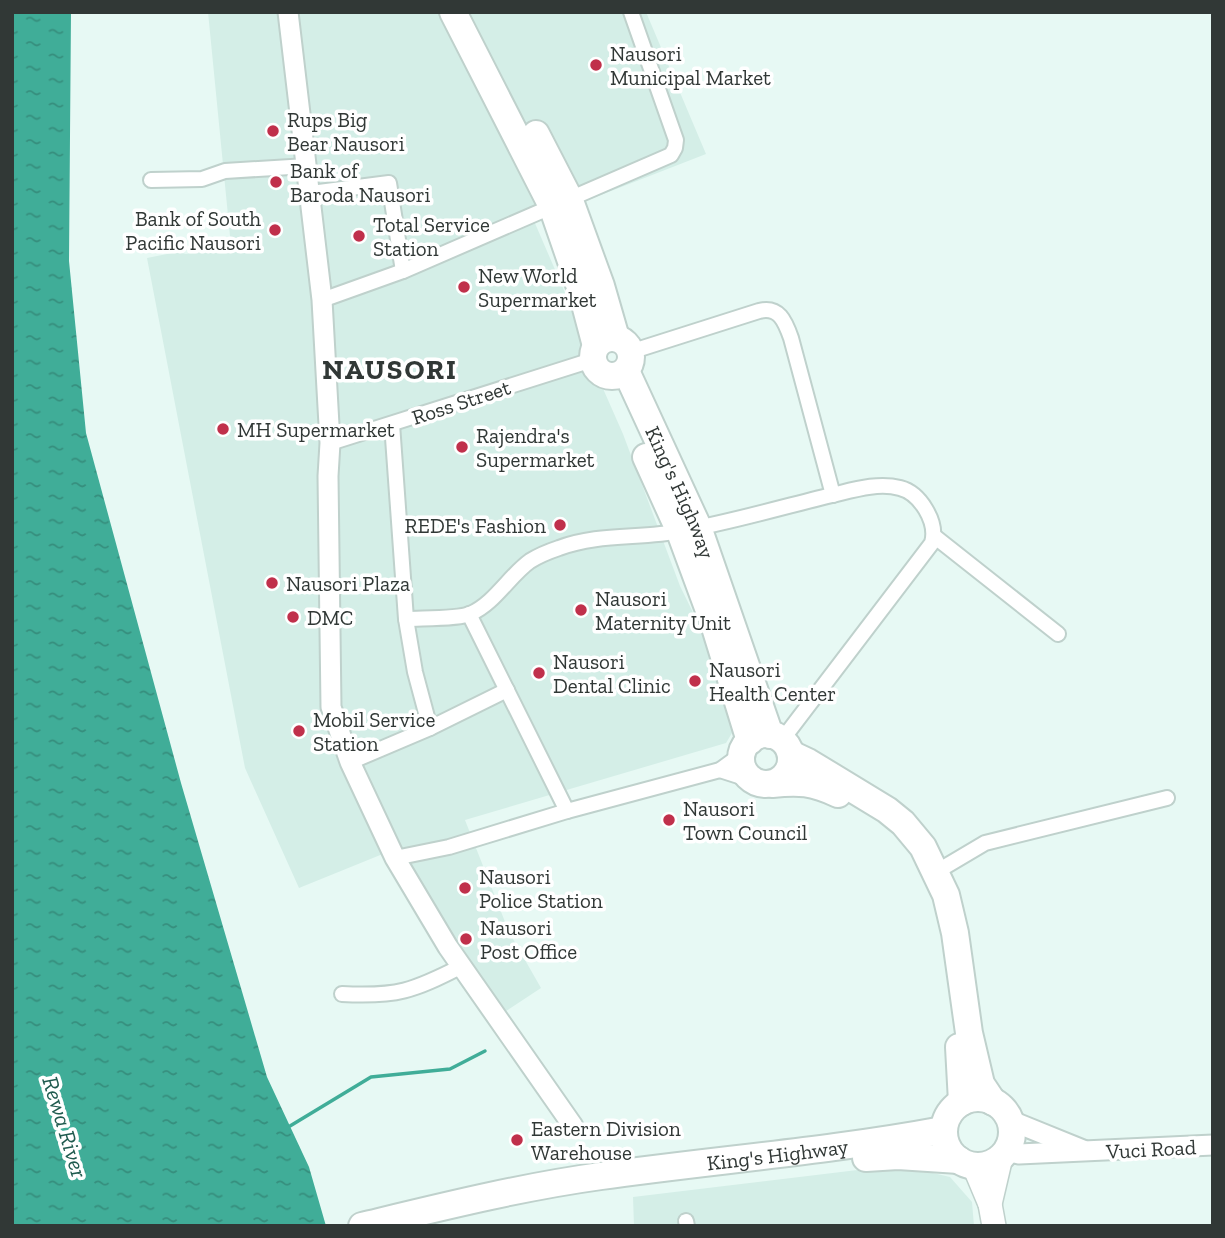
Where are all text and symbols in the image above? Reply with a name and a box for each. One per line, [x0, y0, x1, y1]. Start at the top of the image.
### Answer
place label: Nausori Municipal Market [610, 41, 771, 90]
marker: Nausori Municipal Market [588, 57, 604, 73]
place label: Rups Big Bear Nausori [287, 107, 405, 156]
marker: Rups Big Bear Nausori [265, 123, 281, 139]
place label: Bank of Baroda Nausori [290, 158, 431, 207]
marker: Bank of Baroda Nausori [268, 174, 284, 190]
place label: Bank of South Pacific Nausori [125, 206, 261, 255]
place label: Total Service Station [373, 212, 490, 261]
marker: Bank of South Pacific Nausori [267, 222, 283, 238]
marker: Total Service Station [351, 228, 367, 244]
place label: New World Supermarket [478, 263, 597, 312]
marker: New World Supermarket [456, 279, 472, 295]
district label: NAUSORI [322, 353, 458, 386]
street label: Ross Street [409, 374, 514, 430]
place label: MH Supermarket [237, 417, 395, 442]
marker: MH Supermarket [215, 421, 231, 437]
street label: King's Highway [641, 422, 720, 562]
place label: Rajendra's Supermarket [476, 423, 595, 472]
marker: Rajendra's Supermarket [454, 439, 470, 455]
place label: REDE's Fashion [405, 513, 546, 538]
marker: REDE's Fashion [552, 517, 568, 533]
place label: Nausori Plaza [286, 571, 410, 596]
marker: Nausori Plaza [264, 575, 280, 591]
place label: Nausori Maternity Unit [595, 586, 731, 635]
marker: Nausori Maternity Unit [573, 602, 589, 618]
place label: DMC [307, 605, 353, 630]
marker: DMC [285, 609, 301, 625]
place label: Nausori Dental Clinic [553, 649, 671, 698]
place label: Nausori Health Center [709, 657, 836, 706]
marker: Nausori Dental Clinic [531, 665, 547, 681]
marker: Nausori Health Center [687, 673, 703, 689]
place label: Mobil Service Station [313, 707, 435, 756]
marker: Mobil Service Station [291, 723, 307, 739]
place label: Nausori Town Council [683, 796, 808, 845]
marker: Nausori Town Council [661, 812, 677, 828]
place label: Nausori Police Station [479, 864, 603, 913]
marker: Nausori Police Station [457, 880, 473, 896]
place label: Nausori Post Office [480, 915, 577, 964]
marker: Nausori Post Office [458, 931, 474, 947]
water label: Rewa River [36, 1073, 94, 1181]
place label: Eastern Division Warehouse [531, 1116, 681, 1165]
marker: Eastern Division Warehouse [509, 1132, 525, 1148]
street label: King's Highway [705, 1133, 850, 1175]
street label: Vuci Road [1104, 1134, 1197, 1164]

